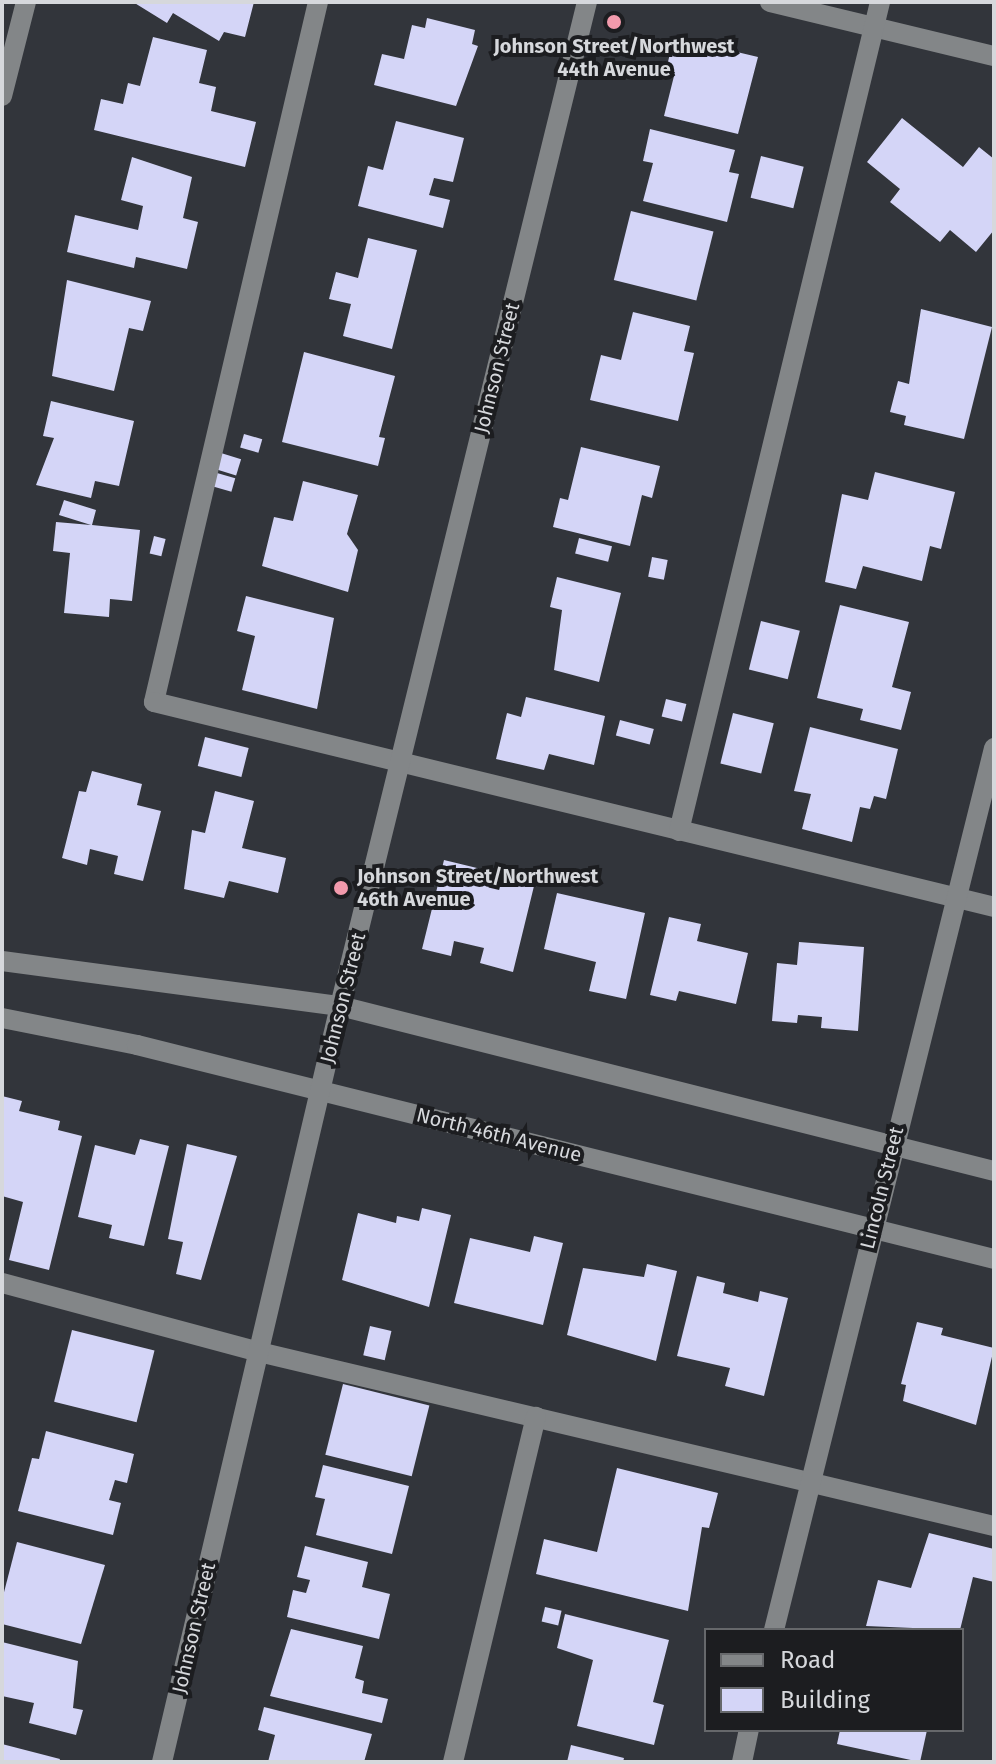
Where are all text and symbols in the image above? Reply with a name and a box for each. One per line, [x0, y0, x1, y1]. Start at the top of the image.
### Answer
marker: Johnson Street/Northwest 44th Avenue [605, 13, 623, 31]
place label: Johnson Street/Northwest 44th Avenue [493, 34, 735, 81]
street label: Johnson Street [469, 300, 525, 436]
place label: Johnson Street/Northwest 46th Avenue [357, 864, 598, 911]
marker: Johnson Street/Northwest 46th Avenue [332, 879, 350, 897]
street label: Johnson Street [315, 930, 371, 1066]
street label: North 46th Avenue [414, 1103, 584, 1167]
street label: Lincoln Street [855, 1124, 909, 1252]
street label: Johnson Street [167, 1560, 221, 1696]
legend [704, 1628, 964, 1732]
text: Road [780, 1646, 835, 1674]
text: Building [780, 1686, 870, 1714]

